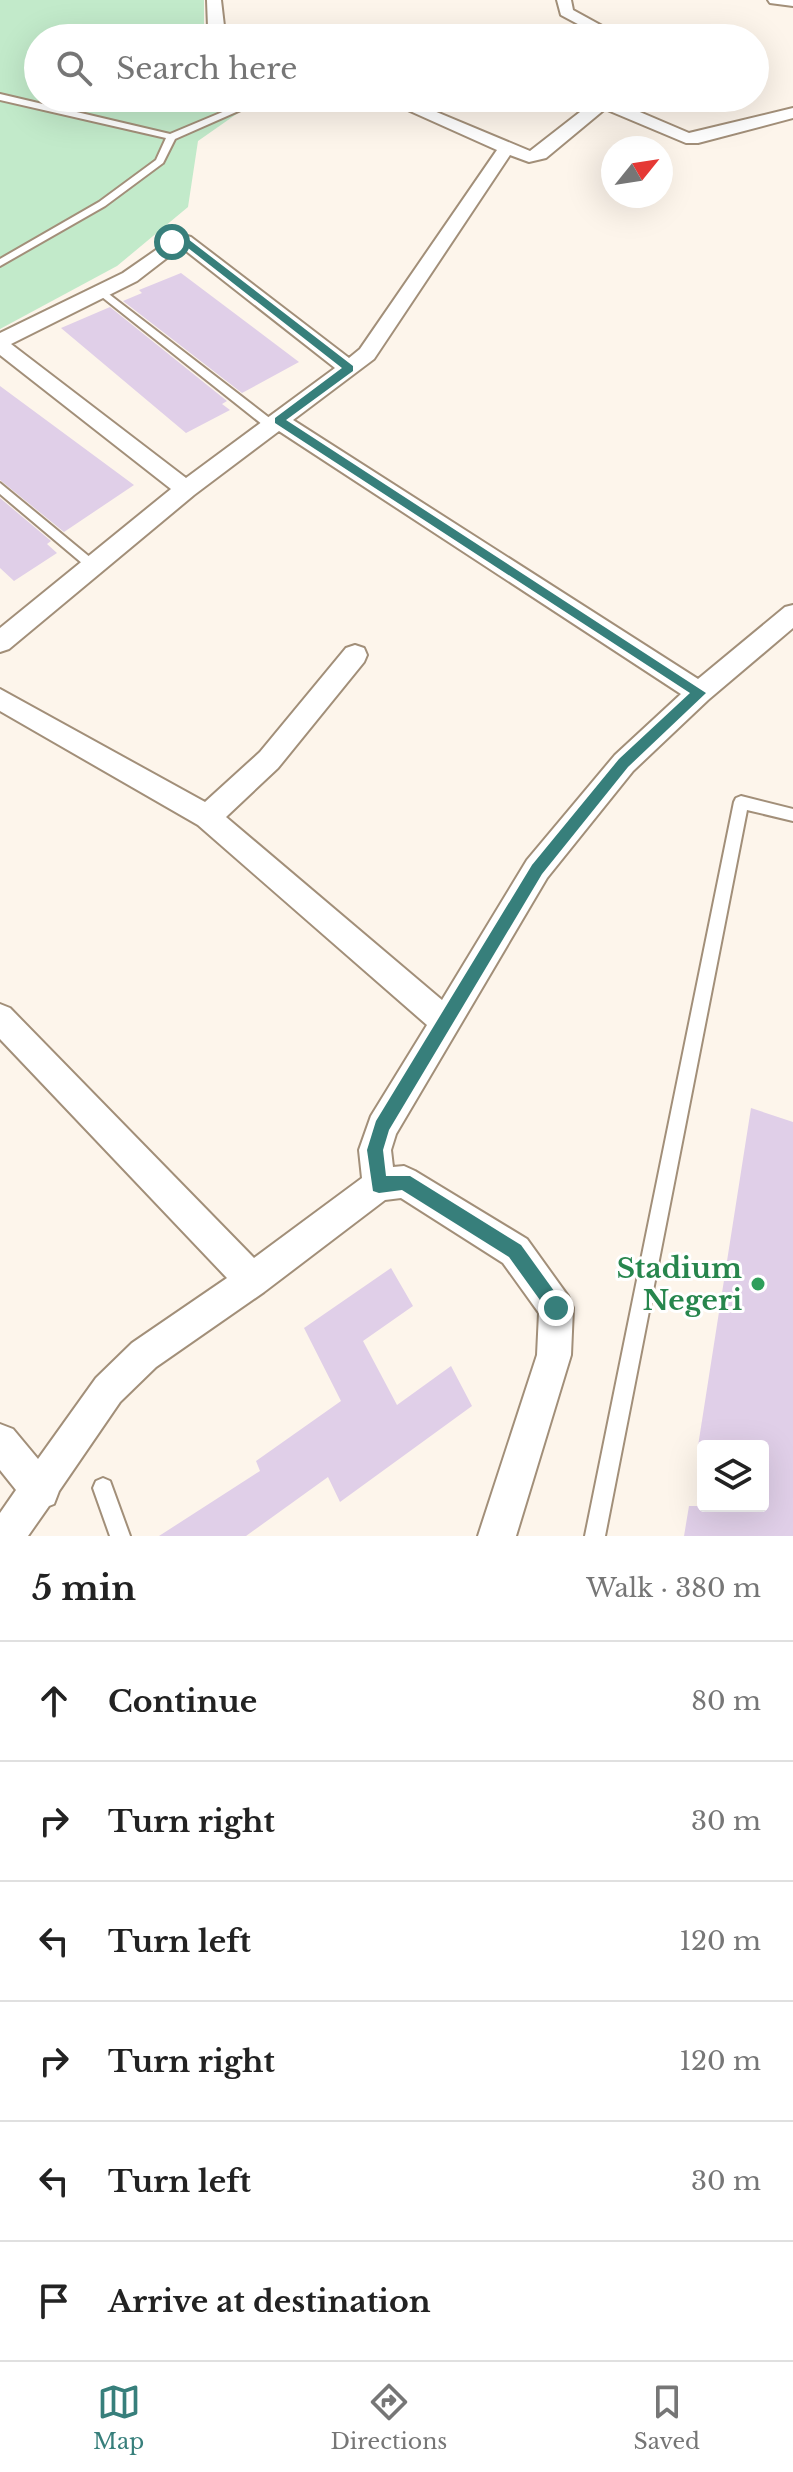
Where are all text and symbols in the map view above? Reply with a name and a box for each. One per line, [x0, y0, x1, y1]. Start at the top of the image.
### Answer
search box [24, 24, 769, 112]
icon: search [52, 46, 96, 90]
text: Search here [116, 50, 297, 87]
north arrow [601, 136, 673, 208]
route start [154, 224, 190, 260]
place label: Stadium Negeri [616, 1251, 742, 1318]
marker: Stadium Negeri [749, 1275, 767, 1293]
route end [538, 1290, 574, 1326]
map controls [697, 1440, 769, 1512]
button: layers [697, 1440, 769, 1512]
text: 5 min [32, 1567, 136, 1609]
text: Walk · 380 m [586, 1572, 761, 1604]
icon: ahead [32, 1679, 76, 1723]
text: Continue [108, 1683, 257, 1720]
text: 80 m [691, 1685, 761, 1717]
icon: right [32, 1799, 76, 1843]
text: Turn right [108, 1803, 275, 1840]
text: 30 m [691, 1805, 761, 1837]
icon: left [32, 1919, 76, 1963]
text: Turn left [108, 1923, 251, 1960]
text: 120 m [679, 1925, 761, 1957]
icon: right [32, 2039, 76, 2083]
text: Turn right [108, 2043, 275, 2080]
text: 120 m [679, 2045, 761, 2077]
icon: left [32, 2159, 76, 2203]
text: Turn left [108, 2163, 251, 2200]
text: 30 m [691, 2165, 761, 2197]
icon: arrive [32, 2279, 76, 2323]
text: Arrive at destination [108, 2283, 431, 2320]
tab: Map [93, 2380, 144, 2455]
tab: Directions [330, 2380, 447, 2455]
tab: Saved [634, 2380, 700, 2455]

